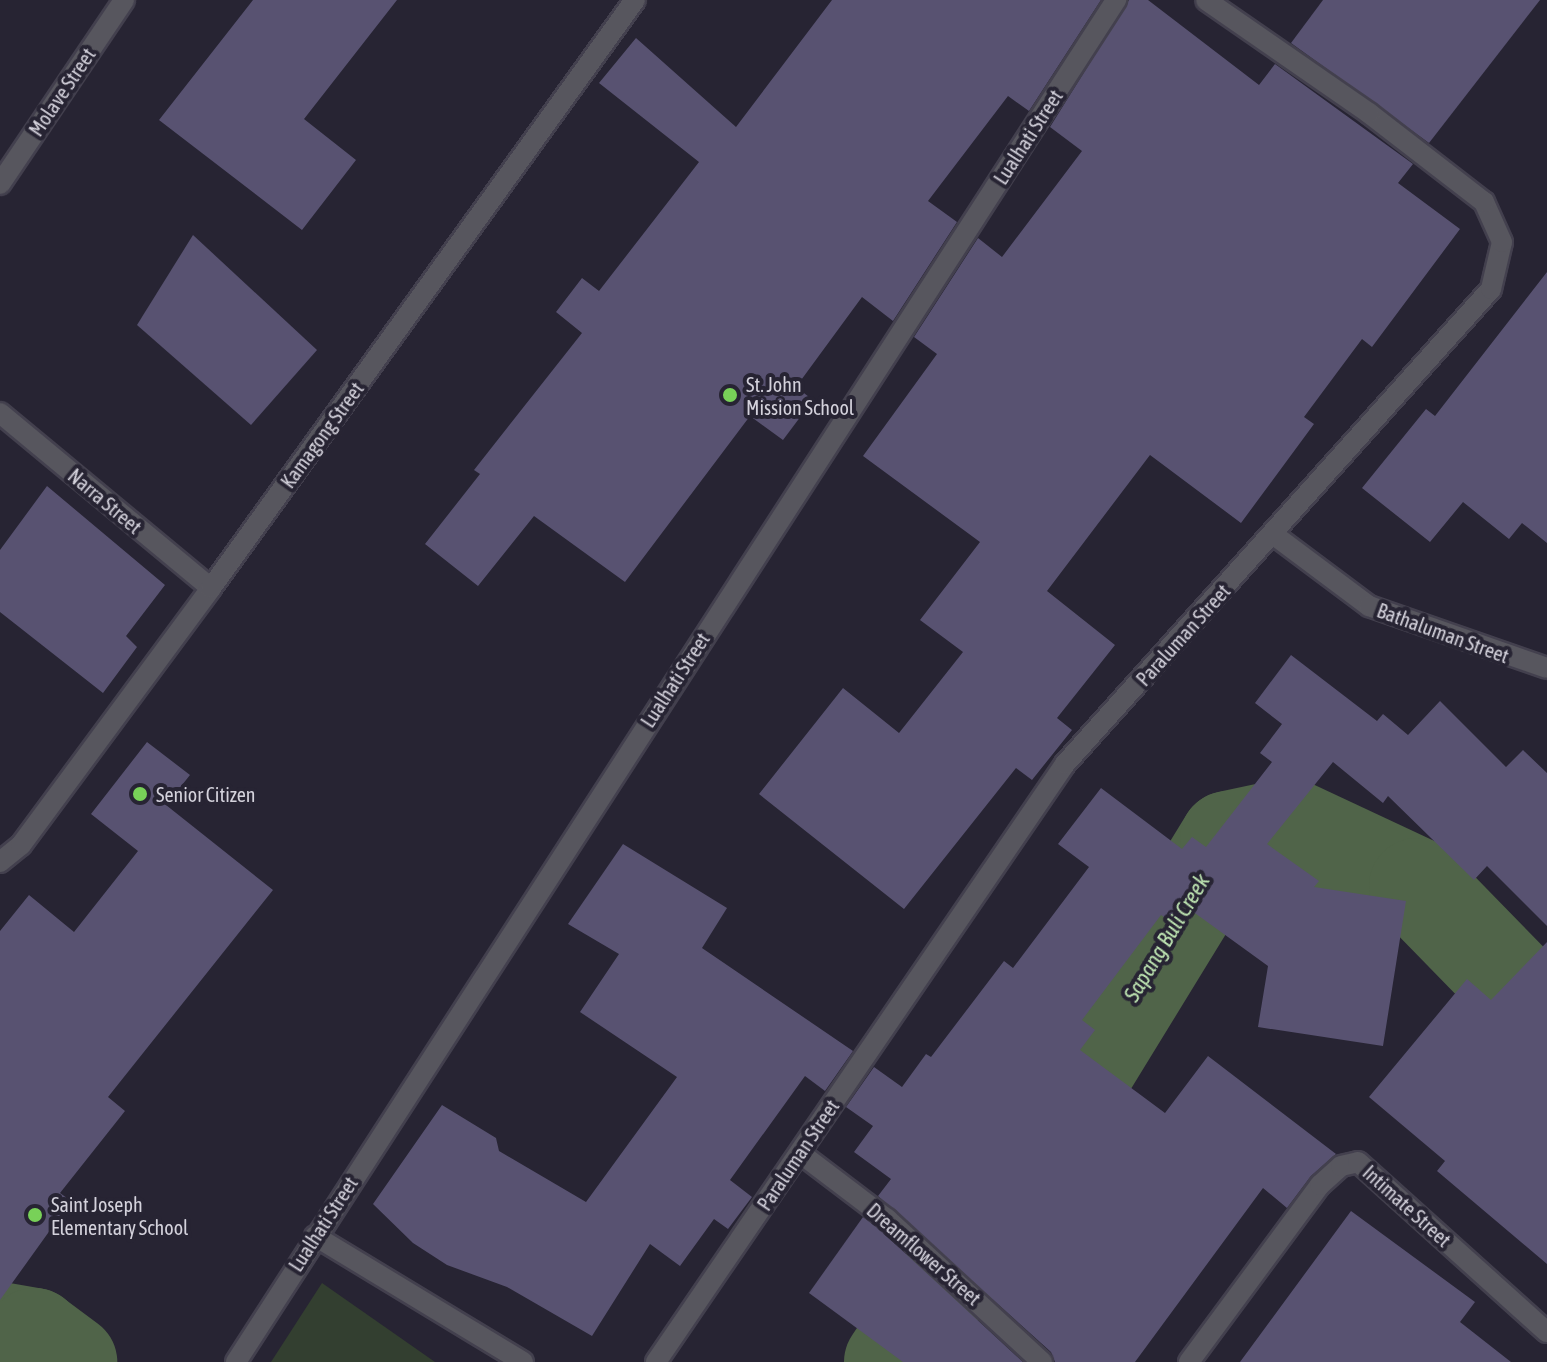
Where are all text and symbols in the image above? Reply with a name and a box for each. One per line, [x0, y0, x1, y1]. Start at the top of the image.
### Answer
street label: Molave Street [24, 43, 100, 141]
street label: Lualhati Street [989, 85, 1067, 189]
place label: St. John Mission School [746, 372, 854, 419]
street label: Kamagong Street [276, 377, 368, 493]
marker: St. John Mission School [721, 386, 739, 404]
street label: Narra Street [63, 463, 147, 539]
street label: Paraluman Street [1131, 579, 1235, 691]
street label: Bathaluman Street [1374, 598, 1512, 668]
street label: Lualhati Street [636, 628, 714, 732]
place label: Senior Citizen [156, 782, 256, 806]
marker: Senior Citizen [131, 785, 149, 803]
water label: Sapang Buli Creek [1119, 869, 1215, 1007]
street label: Paraluman Street [752, 1095, 844, 1215]
street label: Intimate Street [1358, 1160, 1456, 1252]
street label: Lualhati Street [284, 1172, 362, 1276]
place label: Saint Joseph Elementary School [51, 1192, 188, 1239]
street label: Dreamflower Street [862, 1198, 986, 1310]
marker: Saint Joseph Elementary School [26, 1206, 44, 1224]

